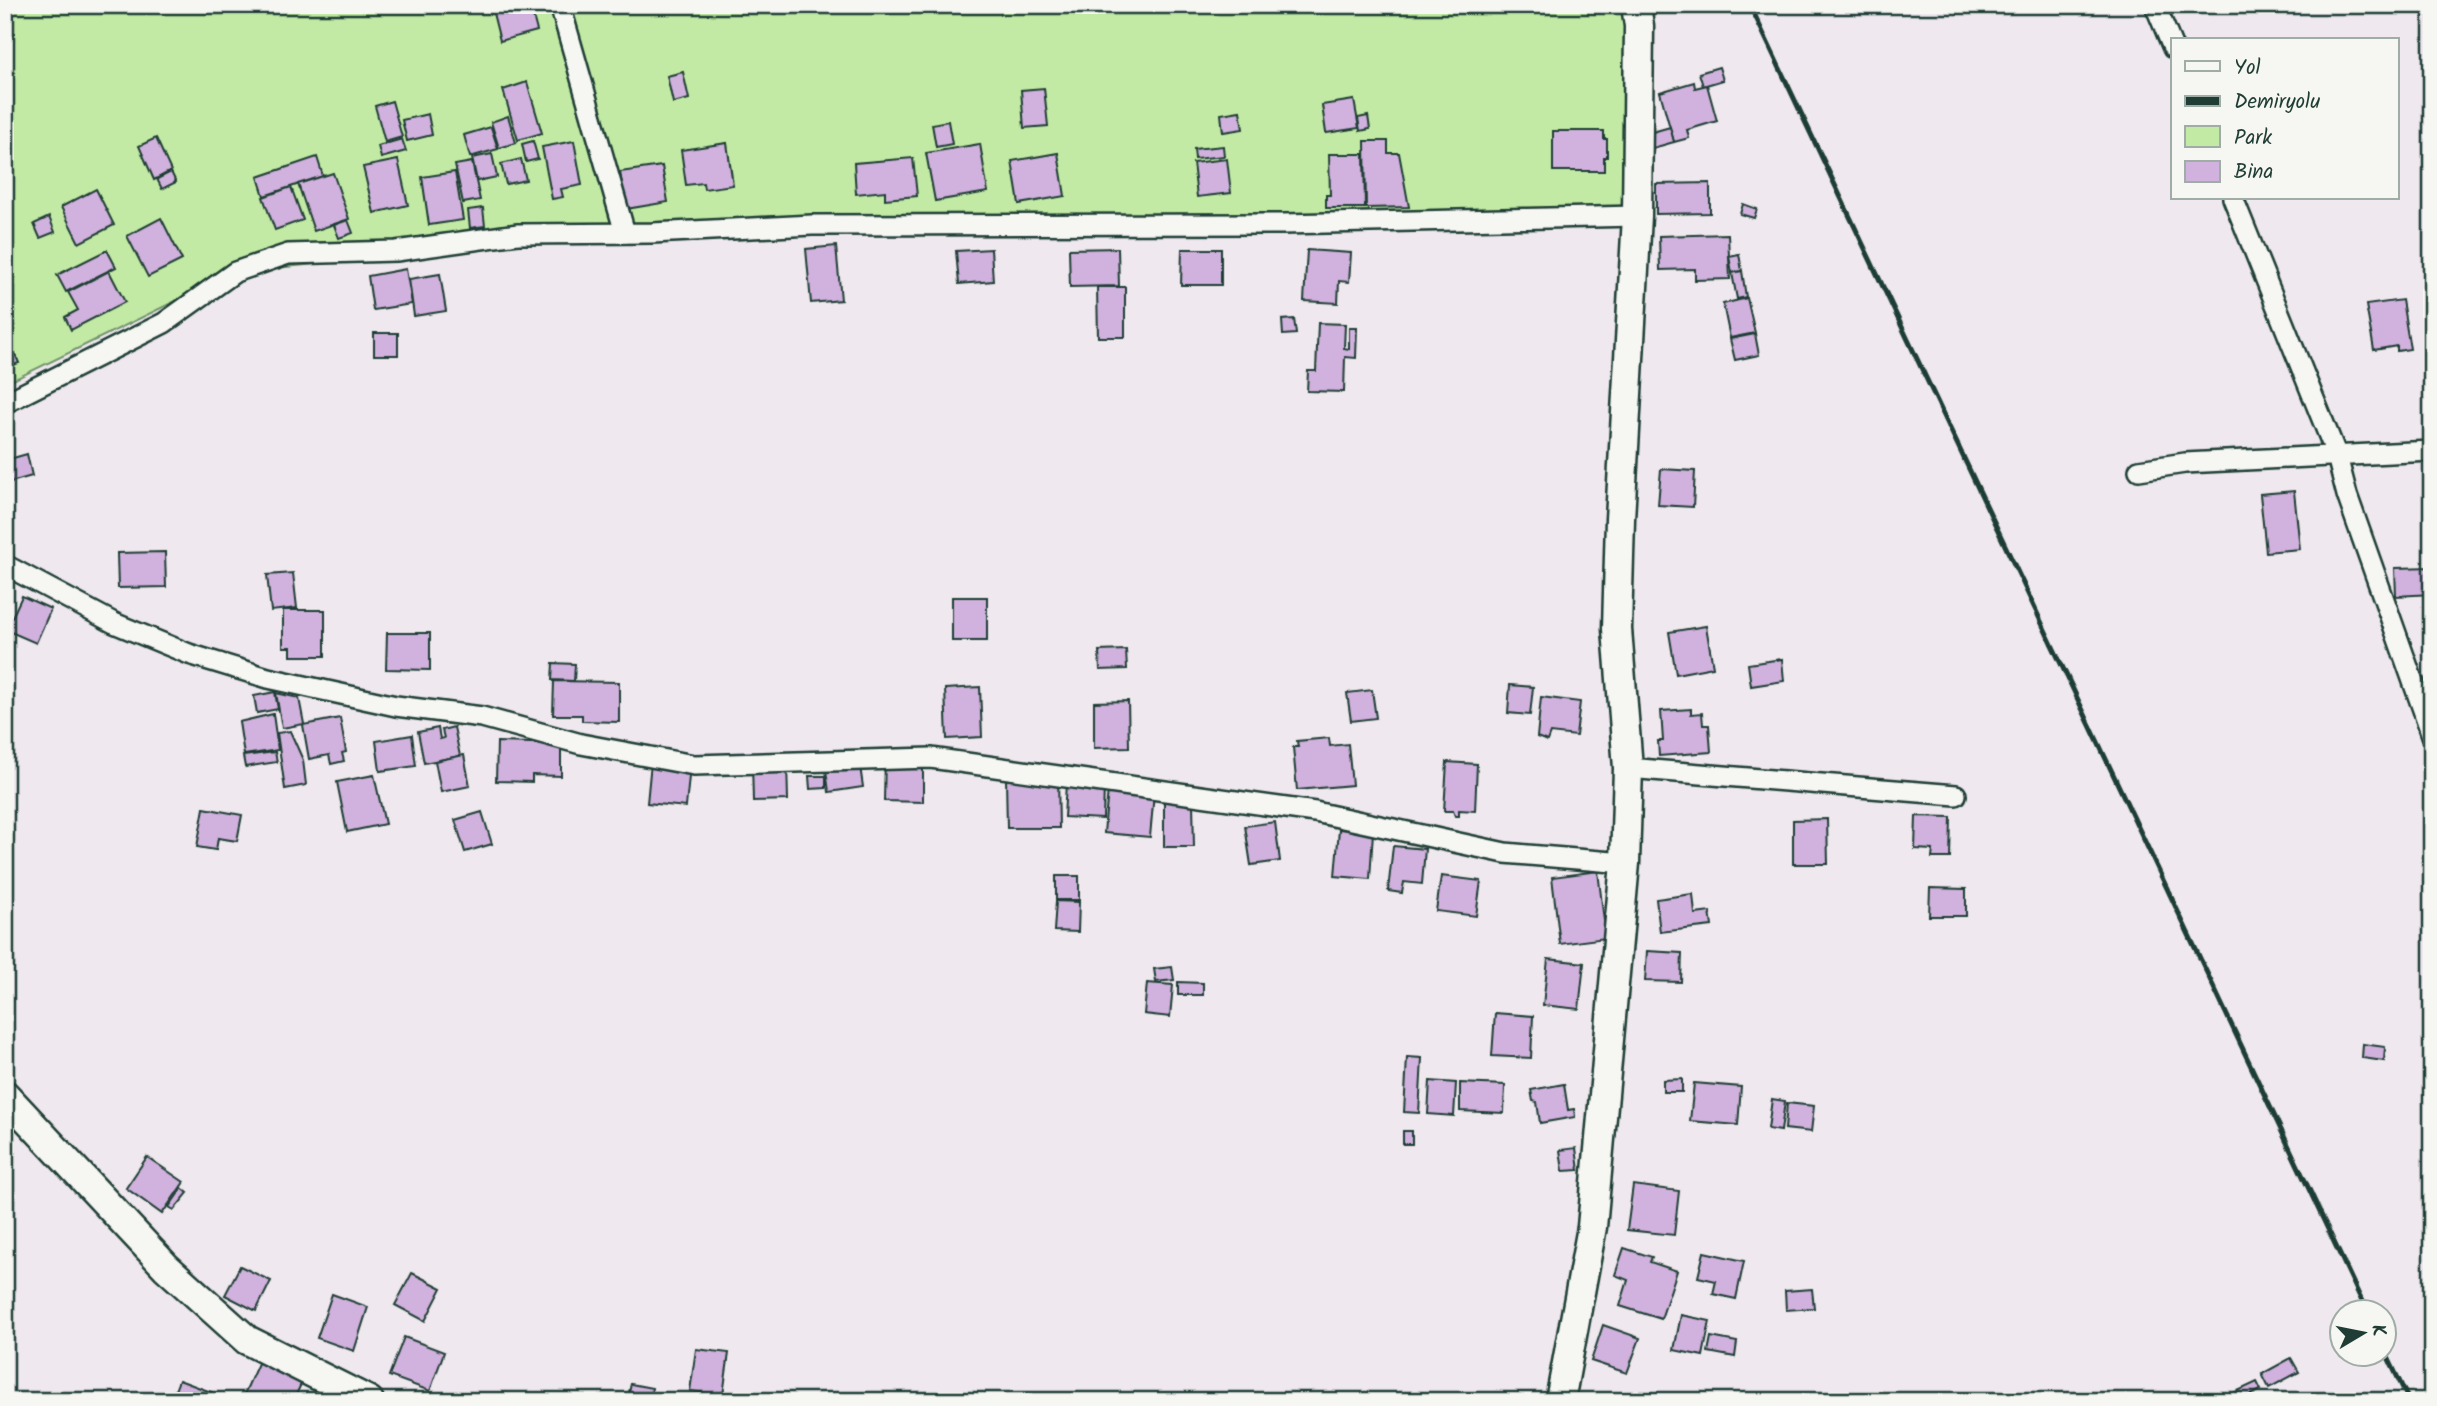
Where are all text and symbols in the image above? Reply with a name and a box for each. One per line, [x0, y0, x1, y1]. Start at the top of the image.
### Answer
legend [2171, 38, 2398, 200]
text: Yol [2234, 52, 2261, 85]
text: Demiryolu [2234, 86, 2320, 119]
text: Park [2234, 122, 2272, 155]
text: Bina [2234, 156, 2273, 189]
north arrow [2328, 1298, 2398, 1368]
text: K [2362, 1322, 2394, 1339]

